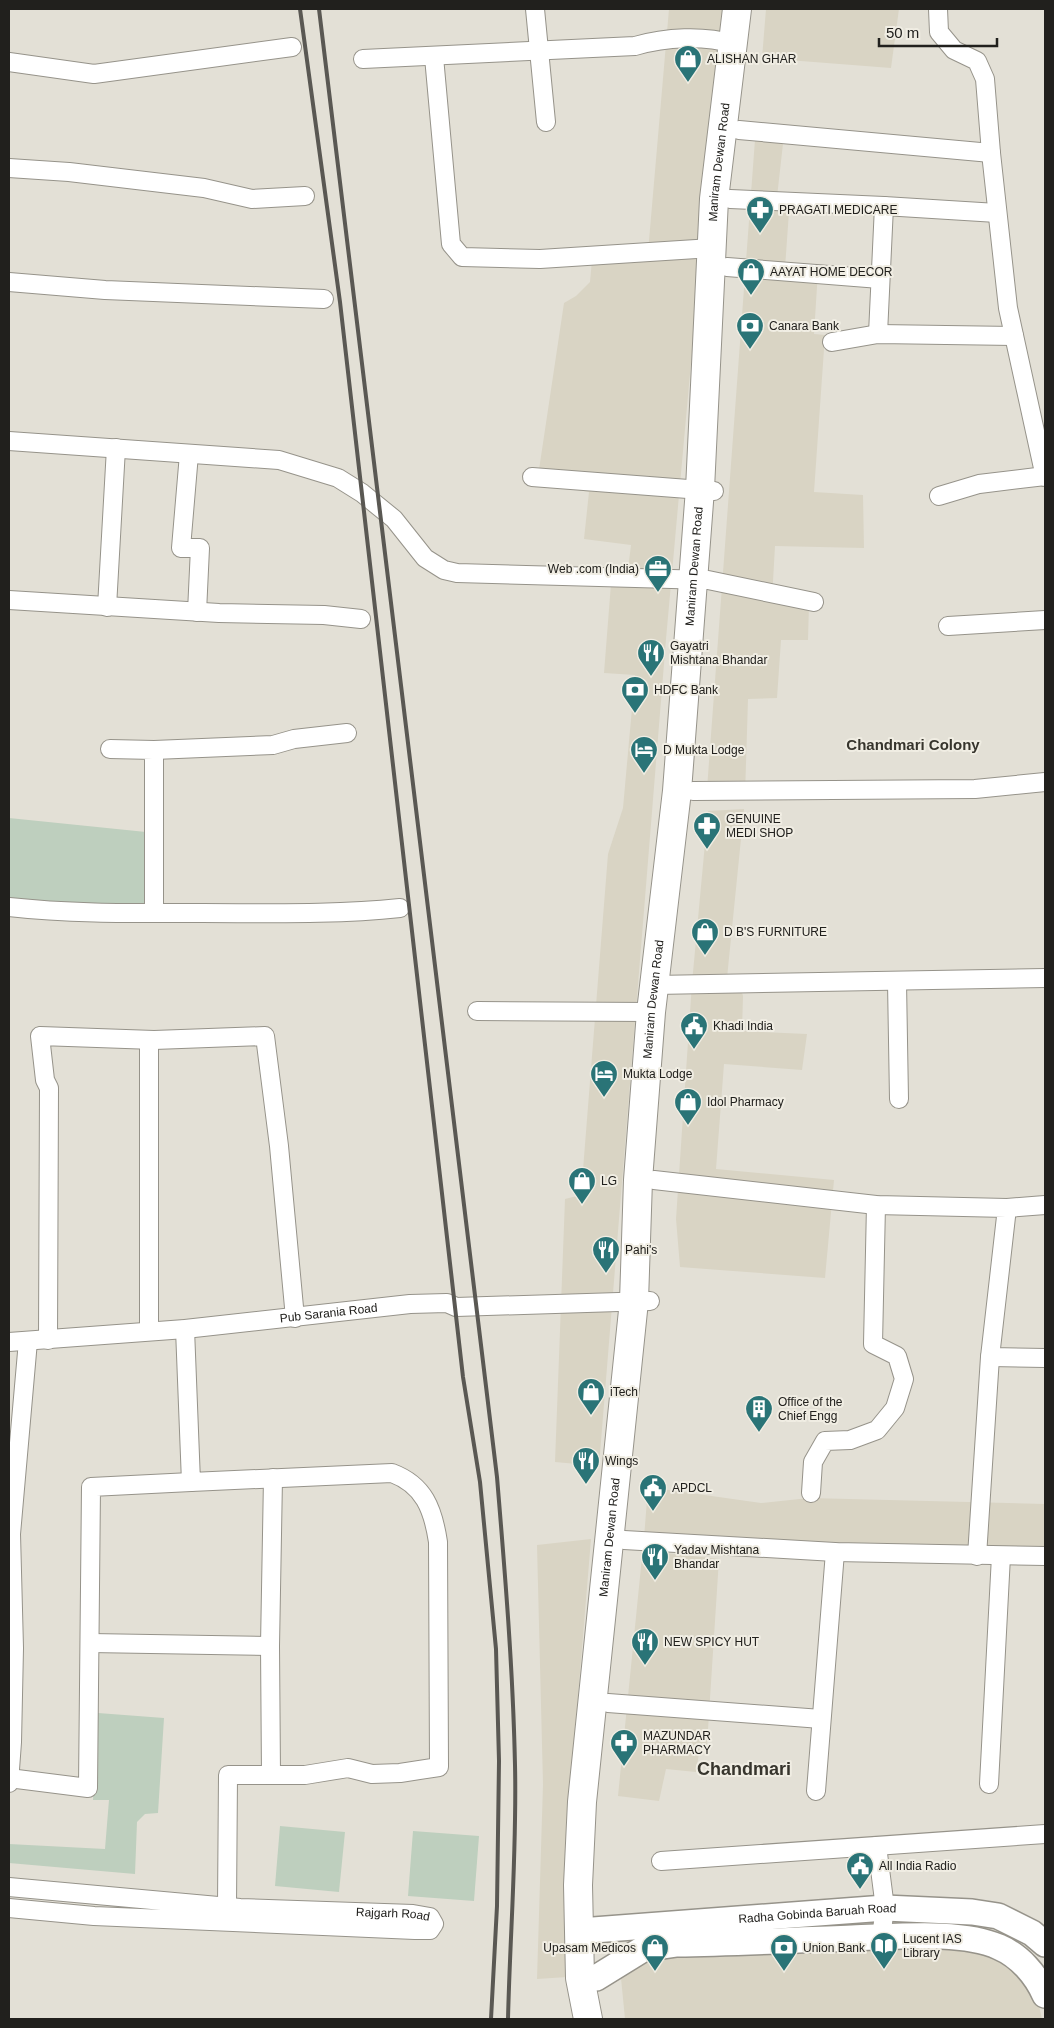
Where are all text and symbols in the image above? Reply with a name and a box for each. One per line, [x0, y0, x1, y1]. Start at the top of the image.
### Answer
scale bar [879, 15, 996, 47]
text: 50 m [886, 24, 919, 41]
shop icon: ALISHAN GHAR [673, 44, 703, 83]
place label: ALISHAN GHAR [707, 52, 797, 66]
street label: Maniram Dewan Road [706, 102, 733, 222]
pharmacy icon: PRAGATI MEDICARE [745, 195, 775, 234]
place label: PRAGATI MEDICARE [779, 203, 897, 217]
shop icon: AAYAT HOME DECOR [736, 257, 766, 296]
place label: AAYAT HOME DECOR [770, 265, 893, 279]
bank icon: Canara Bank [735, 311, 765, 350]
place label: Canara Bank [769, 319, 840, 333]
street label: Maniram Dewan Road [683, 506, 706, 626]
office icon: Web .com (India) [643, 554, 673, 593]
place label: Web .com (India) [548, 562, 639, 576]
restaurant icon: Gayatri Mishtana Bhandar [636, 638, 666, 677]
place label: Gayatri Mishtana Bhandar [670, 639, 767, 667]
bank icon: HDFC Bank [620, 675, 650, 714]
place label: HDFC Bank [654, 683, 719, 697]
hotel icon: D Mukta Lodge [629, 735, 659, 774]
district label: Chandmari Colony [846, 736, 980, 753]
place label: D Mukta Lodge [663, 743, 745, 757]
pharmacy icon: GENUINE MEDI SHOP [692, 811, 722, 850]
place label: GENUINE MEDI SHOP [726, 812, 793, 840]
shop icon: D B'S FURNITURE [690, 917, 720, 956]
place label: D B'S FURNITURE [724, 925, 827, 939]
street label: Maniram Dewan Road [640, 939, 666, 1059]
public building icon: Khadi India [679, 1011, 709, 1050]
place label: Khadi India [713, 1019, 773, 1033]
hotel icon: Mukta Lodge [589, 1059, 619, 1098]
place label: Mukta Lodge [623, 1067, 693, 1081]
shop icon: Idol Pharmacy [673, 1087, 703, 1126]
place label: Idol Pharmacy [707, 1095, 784, 1109]
shop icon: LG [567, 1166, 597, 1205]
place label: LG [601, 1174, 617, 1188]
restaurant icon: Pahi's [591, 1235, 621, 1274]
place label: Pahi's [625, 1243, 657, 1257]
street label: Pub Sarania Road [279, 1301, 378, 1325]
shop icon: iTech [576, 1377, 606, 1416]
place label: iTech [610, 1385, 638, 1399]
building icon: Office of the Chief Engg [744, 1394, 774, 1433]
place label: Office of the Chief Engg [778, 1395, 843, 1423]
restaurant icon: Wings [571, 1446, 601, 1485]
place label: Wings [605, 1454, 638, 1468]
public building icon: APDCL [638, 1473, 668, 1512]
street label: Maniram Dewan Road [596, 1477, 623, 1597]
place label: APDCL [672, 1481, 712, 1495]
restaurant icon: Yadav Mishtana Bhandar [640, 1542, 670, 1581]
place label: Yadav Mishtana Bhandar [674, 1543, 759, 1571]
restaurant icon: NEW SPICY HUT [630, 1627, 660, 1666]
place label: NEW SPICY HUT [664, 1635, 760, 1649]
pharmacy icon: MAZUNDAR PHARMACY [609, 1728, 639, 1767]
place label: MAZUNDAR PHARMACY [643, 1729, 711, 1757]
district label: Chandmari [697, 1759, 791, 1779]
public building icon: All India Radio [845, 1851, 875, 1890]
place label: All India Radio [879, 1859, 957, 1873]
street label: Radha Gobinda Baruah Road [738, 1901, 897, 1926]
street label: Rajgarh Road [356, 1905, 431, 1924]
library icon: Lucent IAS Library [869, 1931, 899, 1970]
place label: Lucent IAS Library [903, 1932, 962, 1960]
shop icon: Upasam Medicos [640, 1933, 670, 1972]
bank icon: Union Bank [769, 1933, 799, 1972]
place label: Upasam Medicos [543, 1941, 636, 1955]
place label: Union Bank [803, 1941, 866, 1955]

